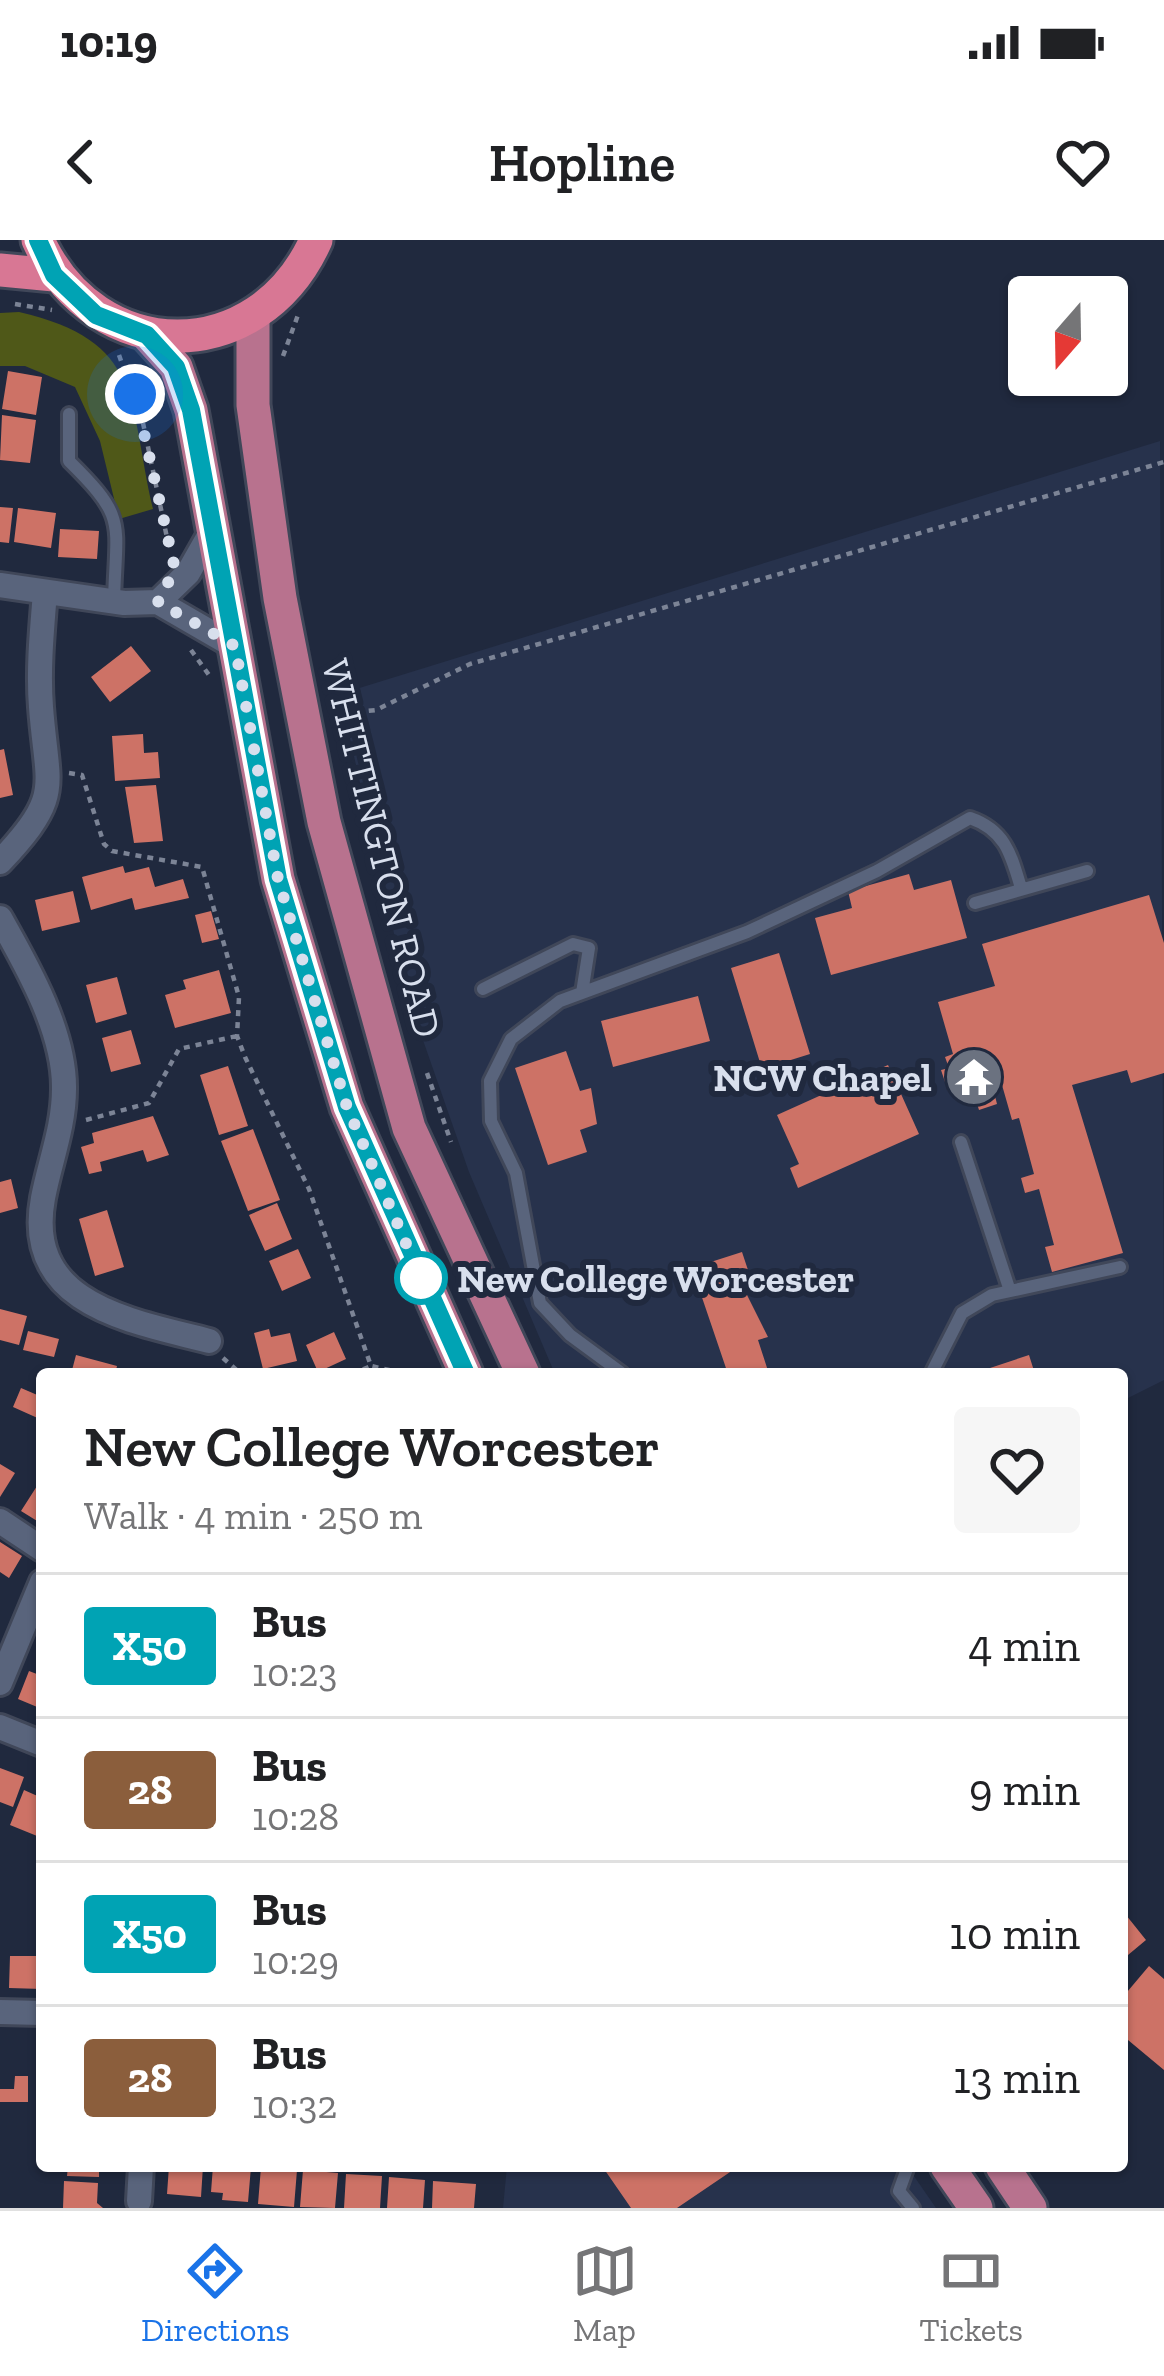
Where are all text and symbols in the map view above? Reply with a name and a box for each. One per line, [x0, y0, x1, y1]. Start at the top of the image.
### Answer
text: 10:19 [60, 15, 158, 69]
icon: back [48, 129, 114, 195]
icon: heart [1050, 129, 1116, 195]
text: Hopline [489, 130, 675, 195]
north arrow [1008, 276, 1128, 396]
map controls [1008, 276, 1128, 396]
your location [105, 364, 165, 424]
street label: WHITTINGTON ROAD [312, 654, 451, 1042]
temple icon: NCW Chapel [943, 1046, 1005, 1108]
place label: NCW Chapel [713, 1054, 932, 1101]
marker: New College Worcester [396, 1253, 446, 1303]
place label: New College Worcester [457, 1255, 854, 1302]
button: heart [954, 1407, 1080, 1533]
text: New College Worcester [84, 1412, 660, 1481]
text: Walk · 4 min · 250 m [84, 1492, 423, 1539]
text: Bus [252, 1595, 327, 1649]
text: 4 min [968, 1619, 1080, 1673]
text: X50 [113, 1620, 187, 1671]
text: 10:23 [252, 1649, 337, 1696]
text: Bus [252, 1739, 327, 1793]
text: 9 min [969, 1763, 1080, 1817]
text: 28 [127, 1764, 173, 1815]
text: 10:28 [252, 1793, 339, 1840]
text: Bus [252, 1883, 327, 1937]
text: 10 min [949, 1907, 1080, 1961]
text: X50 [113, 1908, 187, 1959]
text: 10:29 [252, 1937, 339, 1984]
text: Bus [252, 2027, 327, 2081]
text: 13 min [953, 2051, 1080, 2105]
text: 28 [127, 2052, 173, 2103]
text: 10:32 [252, 2081, 337, 2128]
tab: Directions [141, 2238, 290, 2349]
tab: Map [572, 2238, 638, 2349]
tab: Tickets [919, 2238, 1023, 2349]

